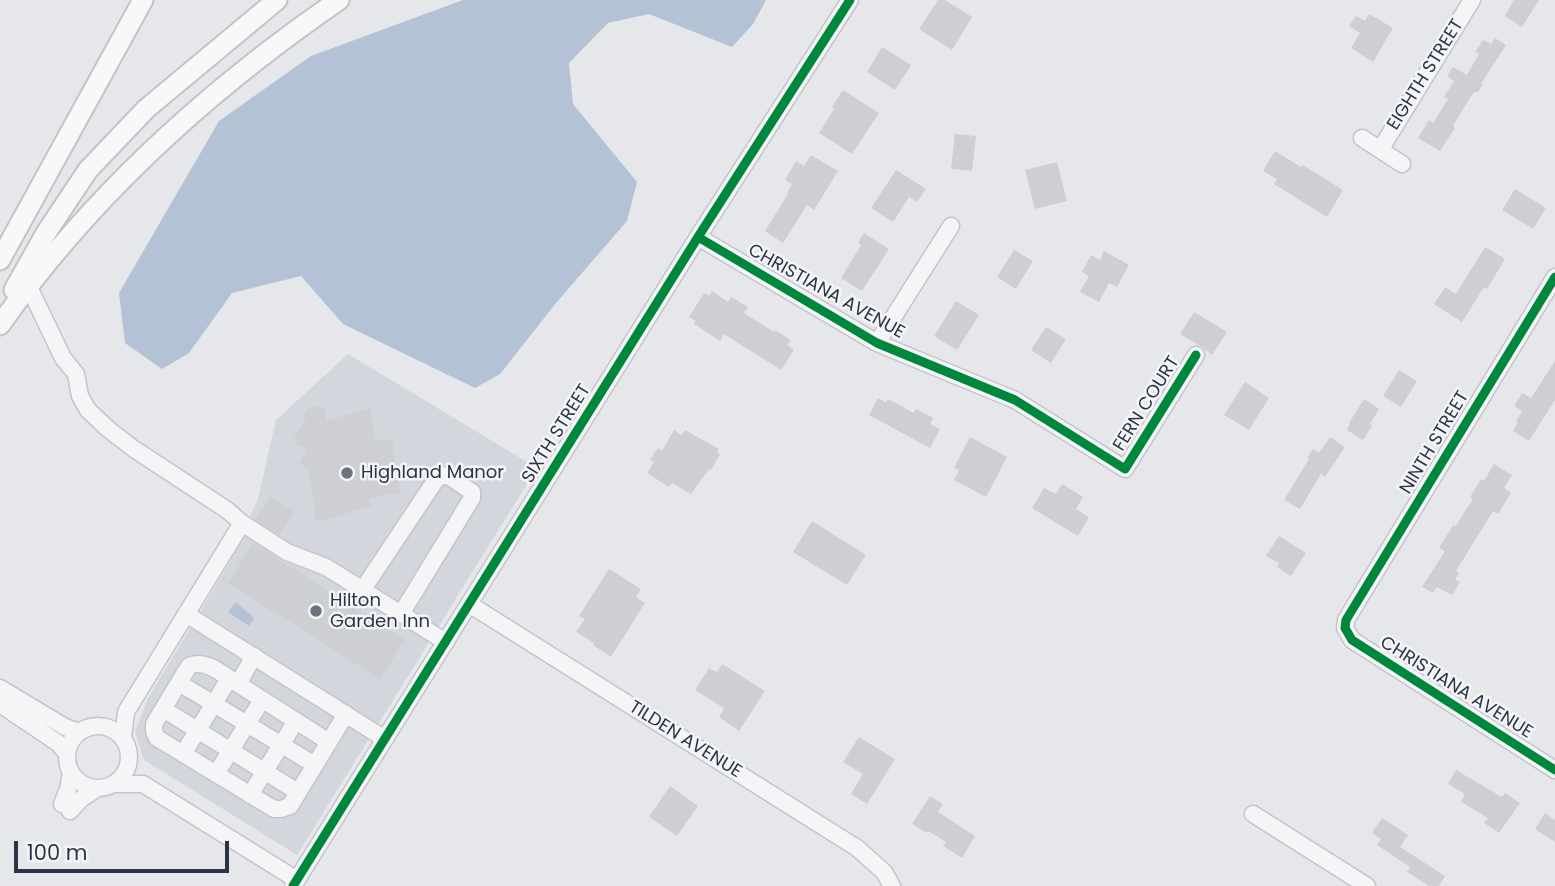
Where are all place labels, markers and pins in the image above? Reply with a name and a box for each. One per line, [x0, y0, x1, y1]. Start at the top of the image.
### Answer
place label: Highland Manor [361, 462, 504, 484]
marker: Highland Manor [339, 465, 355, 481]
place label: Hilton Garden Inn [330, 590, 430, 632]
marker: Hilton Garden Inn [308, 603, 324, 619]

